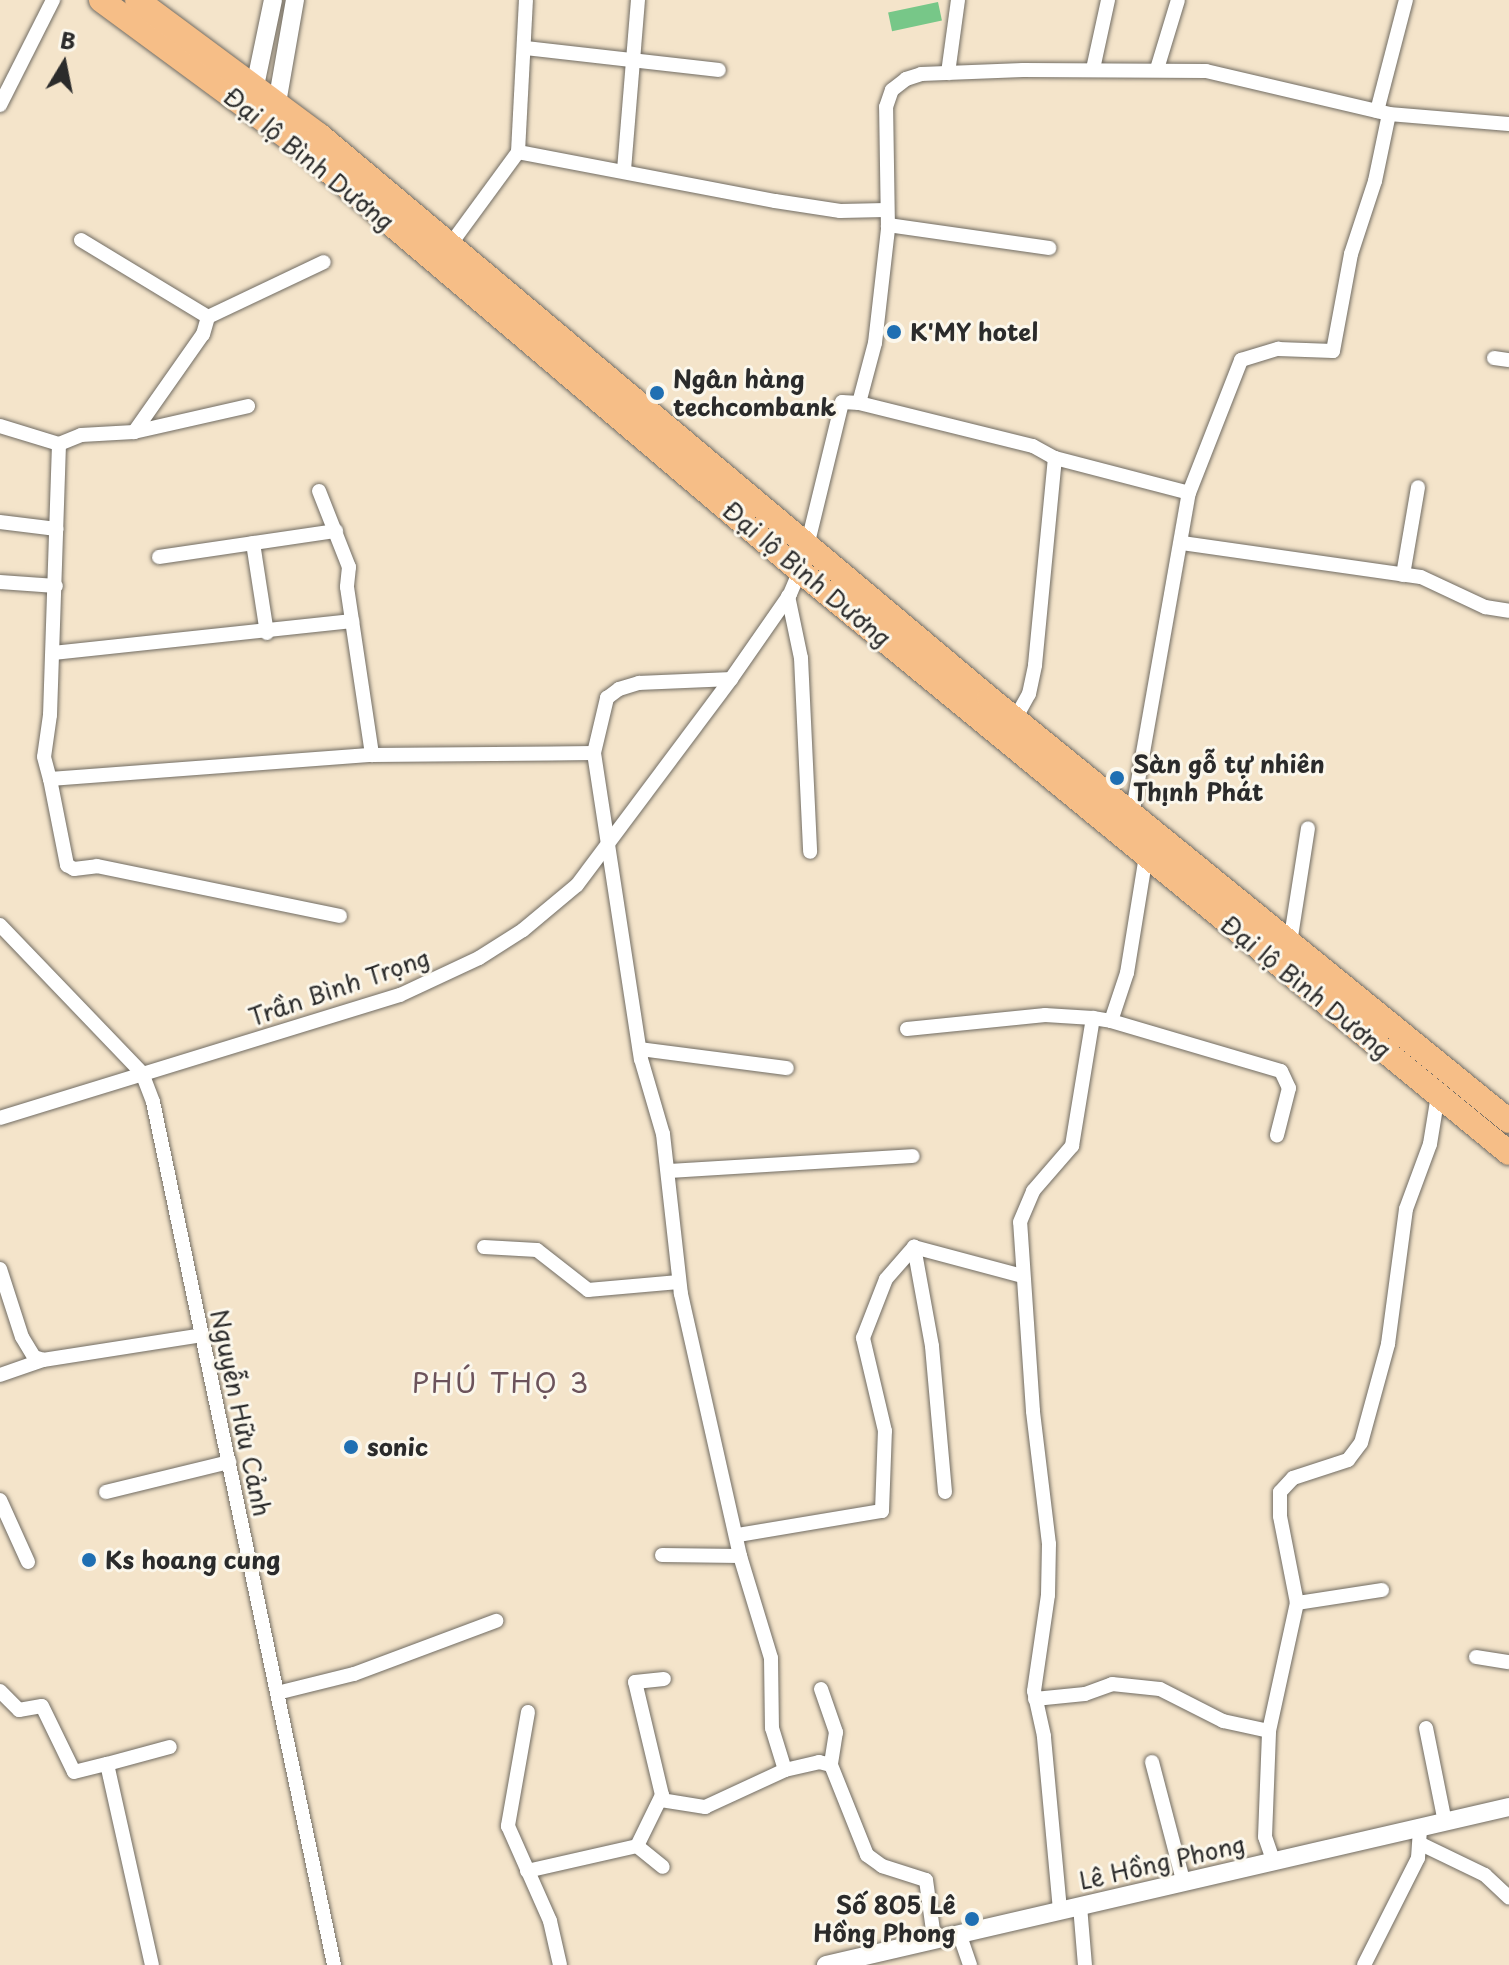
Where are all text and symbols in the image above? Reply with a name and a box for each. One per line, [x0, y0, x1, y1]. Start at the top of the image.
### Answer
text: B [58, 22, 79, 57]
north arrow [24, 24, 104, 104]
street label: Đại lộ Bình Dương [217, 81, 401, 237]
place label: K'MY hotel [910, 318, 1040, 346]
marker: K'MY hotel [885, 323, 903, 341]
place label: Ngân hàng techcombank [673, 365, 836, 421]
marker: Ngân hàng techcombank [648, 384, 666, 402]
street label: Đại lộ Bình Dương [716, 495, 898, 653]
place label: Sàn gỗ tự nhiên Thịnh Phát [1133, 750, 1324, 806]
marker: Sàn gỗ tự nhiên Thịnh Phát [1108, 769, 1126, 787]
street label: Đại lộ Bình Dương [1214, 909, 1398, 1065]
street label: Trần Bình Trọng [245, 943, 433, 1031]
street label: Nguyễn Hữu Cảnh [205, 1306, 277, 1520]
district label: PHÚ THỌ 3 [411, 1365, 591, 1399]
place label: sonic [367, 1433, 428, 1461]
marker: sonic [342, 1438, 360, 1456]
place label: Ks hoang cung [105, 1546, 281, 1574]
marker: Ks hoang cung [80, 1551, 98, 1569]
street label: Lê Hồng Phong [1075, 1829, 1249, 1895]
place label: Số 805 Lê Hồng Phong [812, 1891, 956, 1947]
marker: Số 805 Lê Hồng Phong [963, 1910, 981, 1928]

